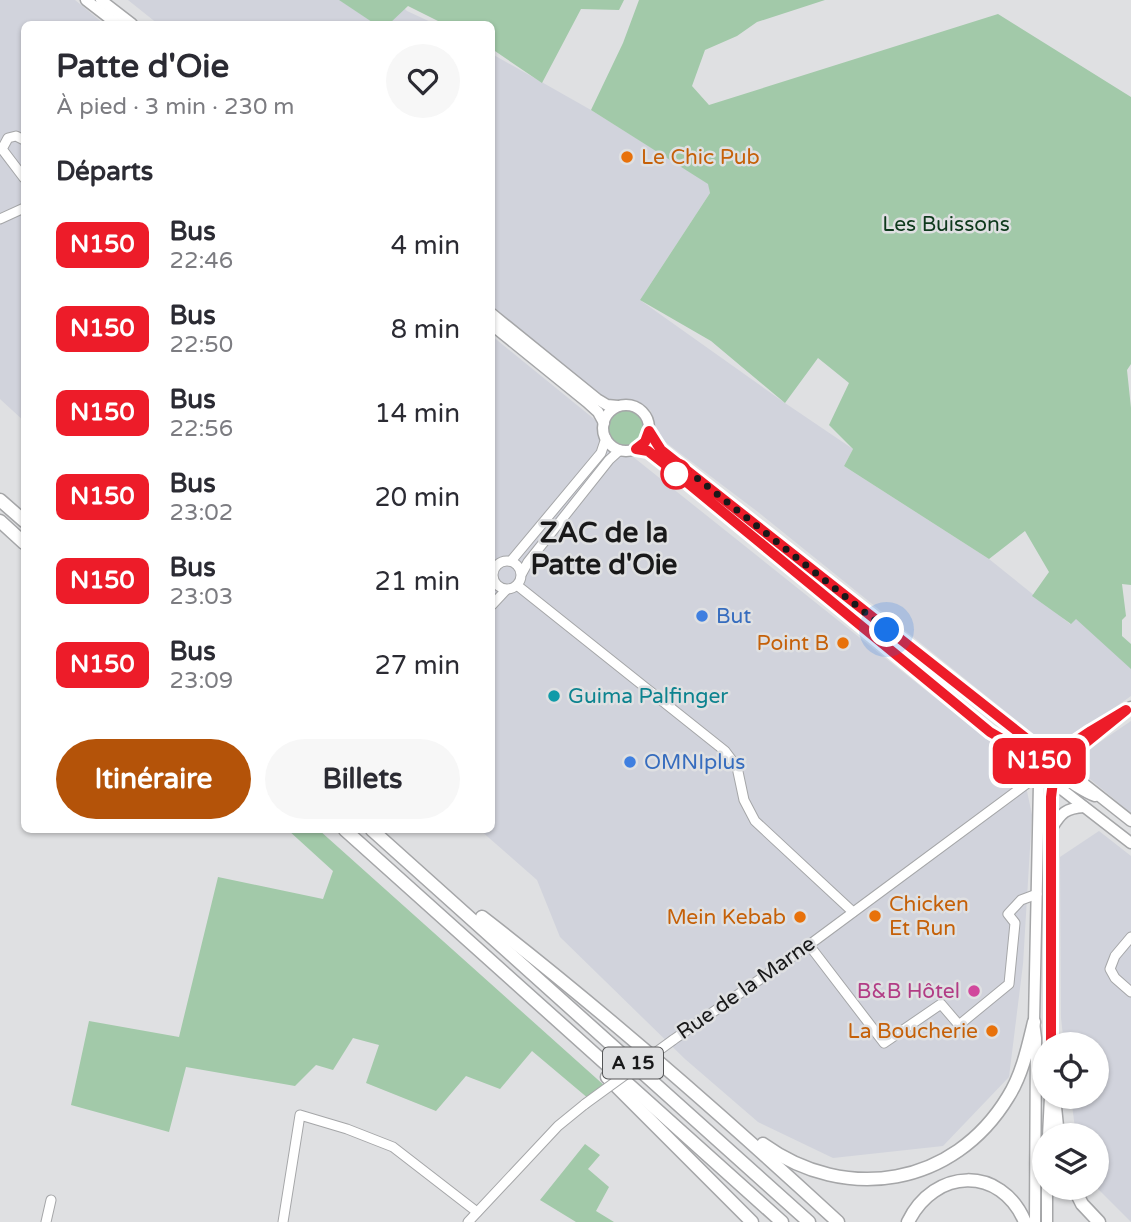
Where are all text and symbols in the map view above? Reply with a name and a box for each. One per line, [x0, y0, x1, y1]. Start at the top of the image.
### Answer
button: heart [386, 44, 460, 118]
text: Patte d'Oie [56, 47, 229, 86]
text: À pied · 3 min · 230 m [56, 93, 295, 121]
place label: Le Chic Pub [641, 145, 760, 170]
marker: Le Chic Pub [619, 149, 635, 165]
text: Départs [56, 156, 153, 187]
park label: Les Buissons [882, 212, 1010, 237]
text: Bus [170, 216, 216, 247]
text: N150 [70, 230, 135, 259]
text: 4 min [391, 230, 460, 261]
text: 22:46 [170, 247, 233, 275]
text: Bus [170, 300, 216, 331]
text: N150 [70, 314, 135, 343]
text: 8 min [391, 314, 460, 345]
text: 22:50 [170, 331, 233, 359]
text: Bus [170, 384, 216, 415]
text: N150 [70, 398, 135, 427]
text: 14 min [374, 398, 460, 429]
text: 22:56 [170, 415, 233, 443]
unlabelled marker [661, 459, 691, 489]
text: Bus [170, 468, 216, 499]
text: N150 [70, 482, 135, 511]
text: 20 min [374, 482, 460, 513]
text: 23:02 [170, 499, 233, 527]
district label: ZAC de la Patte d'Oie [531, 516, 678, 582]
text: Bus [170, 552, 216, 583]
text: N150 [70, 566, 135, 595]
text: 21 min [374, 566, 460, 597]
text: 23:03 [170, 583, 233, 611]
place label: But [716, 604, 751, 629]
marker: But [694, 608, 710, 624]
your location [869, 612, 904, 647]
place label: Point B [757, 631, 829, 656]
marker: Point B [835, 635, 851, 651]
text: Bus [170, 636, 216, 667]
text: N150 [70, 650, 135, 679]
text: 27 min [374, 650, 460, 681]
text: 23:09 [170, 667, 233, 695]
place label: Guima Palfinger [568, 684, 728, 709]
marker: Guima Palfinger [546, 688, 562, 704]
line badge: N150 [990, 738, 1088, 784]
button: Itinéraire [56, 739, 251, 819]
button: Billets [265, 739, 460, 819]
text: N150 [1007, 746, 1071, 775]
place label: OMNIplus [644, 750, 745, 775]
marker: OMNIplus [622, 754, 638, 770]
place label: Chicken Et Run [889, 892, 969, 941]
place label: Mein Kebab [666, 905, 786, 930]
marker: Chicken Et Run [867, 908, 883, 924]
marker: Mein Kebab [792, 909, 808, 925]
street label: Rue de la Marne [672, 931, 820, 1045]
place label: B&B Hôtel [857, 979, 960, 1004]
marker: B&B Hôtel [966, 983, 982, 999]
place label: La Boucherie [848, 1019, 978, 1044]
marker: La Boucherie [984, 1023, 1000, 1039]
map controls [1032, 1032, 1109, 1200]
button: locate [1032, 1032, 1109, 1109]
road number: A 15 [603, 1048, 663, 1078]
button: layers [1032, 1123, 1109, 1200]

